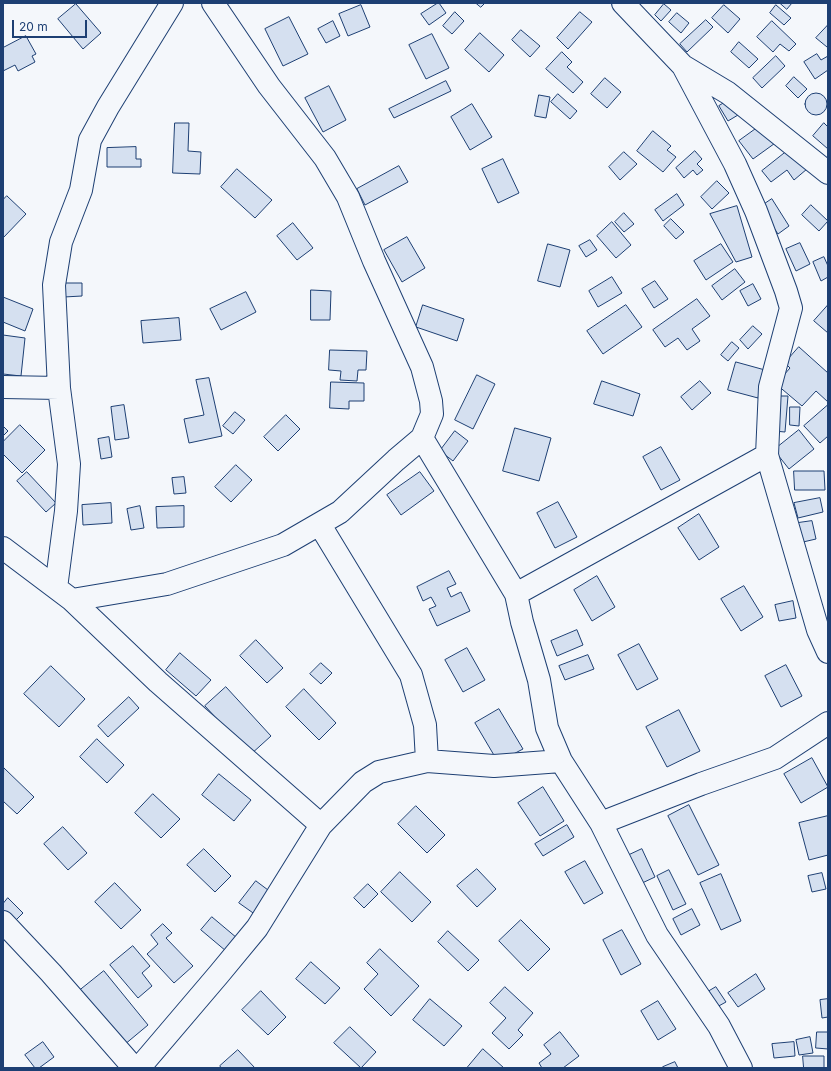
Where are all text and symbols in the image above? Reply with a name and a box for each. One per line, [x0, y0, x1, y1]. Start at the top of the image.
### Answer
scale bar [14, 12, 89, 38]
text: 20 m [19, 19, 48, 34]

